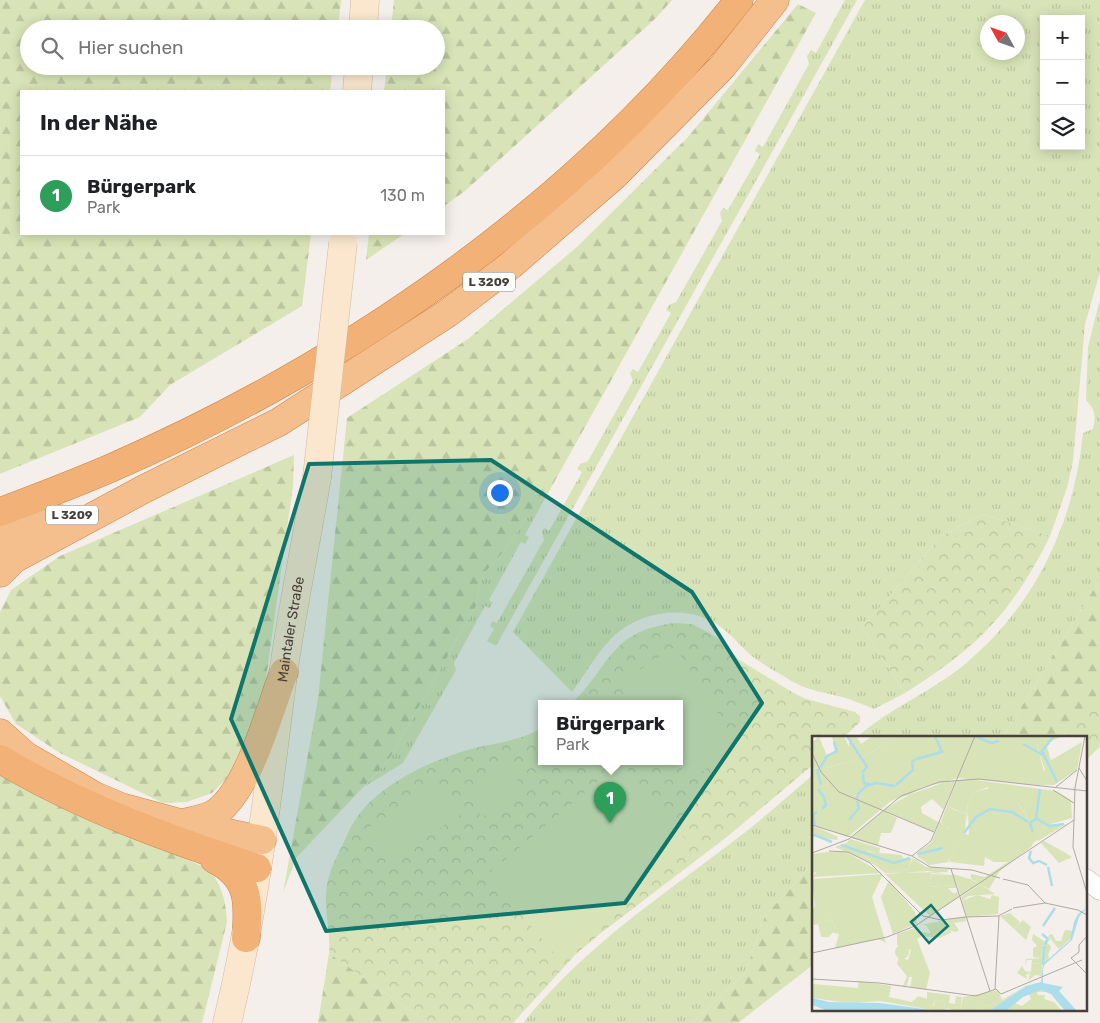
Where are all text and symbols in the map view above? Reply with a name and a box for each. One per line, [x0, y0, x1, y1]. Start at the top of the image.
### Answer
north arrow [980, 15, 1025, 60]
map controls [1040, 15, 1085, 150]
button: + [1040, 15, 1085, 60]
search box [20, 20, 445, 75]
icon: search [38, 34, 66, 62]
text: Hier suchen [78, 36, 184, 59]
button: − [1040, 60, 1085, 105]
button: layers [1040, 105, 1085, 150]
text: In der Nähe [40, 110, 158, 135]
text: Bürgerpark [87, 175, 196, 198]
text: 1 [52, 186, 60, 205]
text: 130 m [380, 186, 425, 205]
text: Park [87, 198, 120, 217]
road number: L 3209 [463, 272, 515, 292]
your location [487, 480, 513, 506]
road number: L 3209 [46, 506, 98, 524]
street label: Maintaler Straße [274, 575, 308, 683]
popup [538, 700, 683, 765]
text: Bürgerpark [556, 712, 665, 735]
text: Park [556, 735, 589, 754]
inset map [812, 736, 1088, 1010]
pin: 1 [594, 782, 626, 823]

